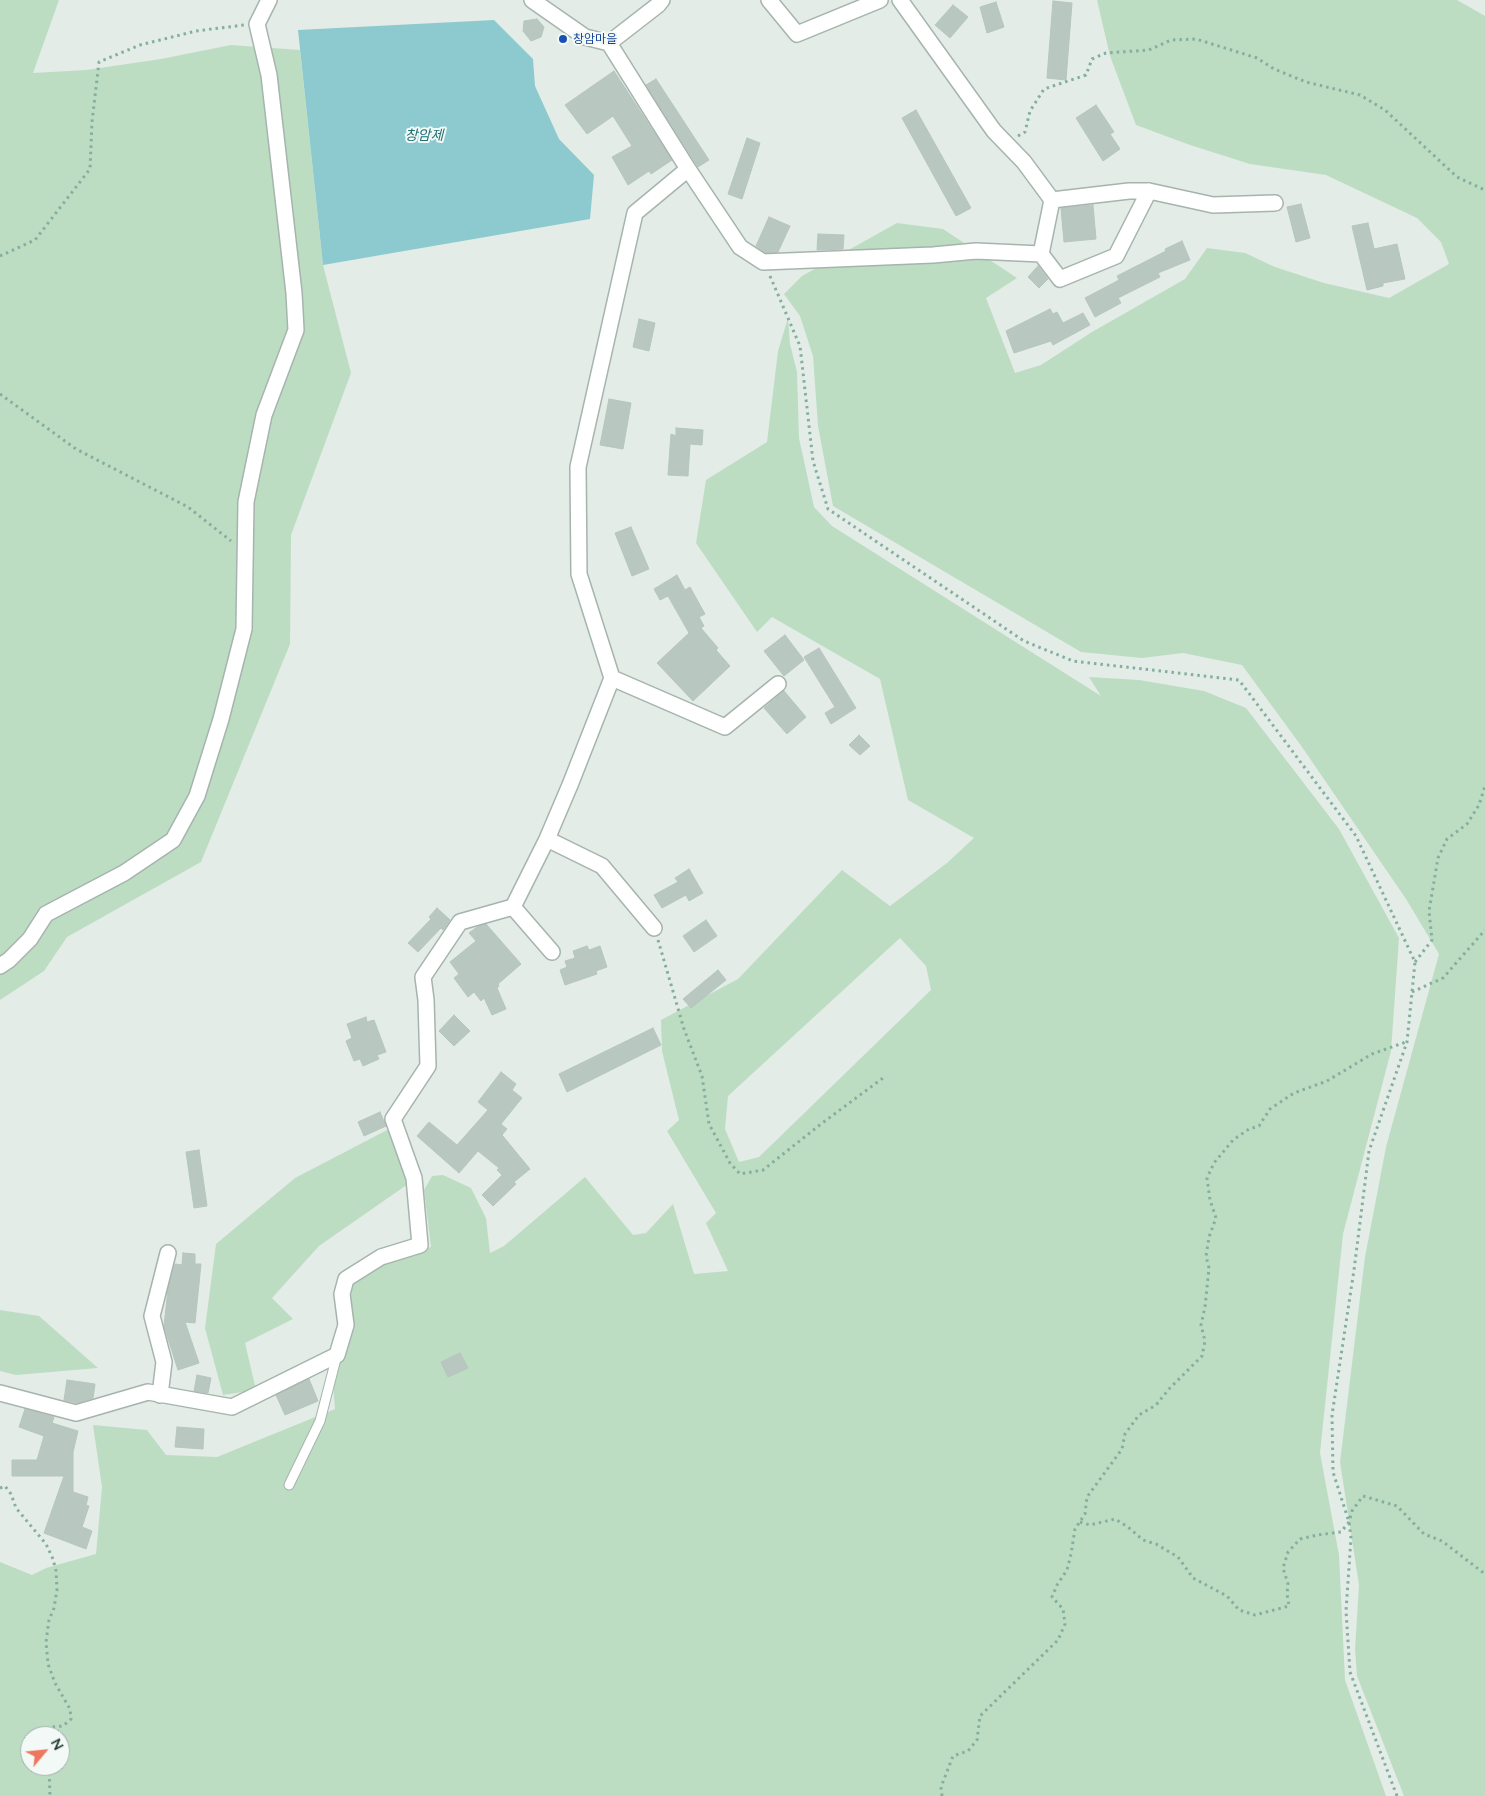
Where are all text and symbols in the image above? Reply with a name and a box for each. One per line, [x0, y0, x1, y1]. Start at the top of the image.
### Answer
place label: 창암마을 [573, 32, 617, 46]
marker: 창암마을 [557, 33, 569, 45]
water label: 창암제 [405, 127, 443, 143]
north arrow [20, 1726, 70, 1776]
text: N [48, 1735, 68, 1753]

